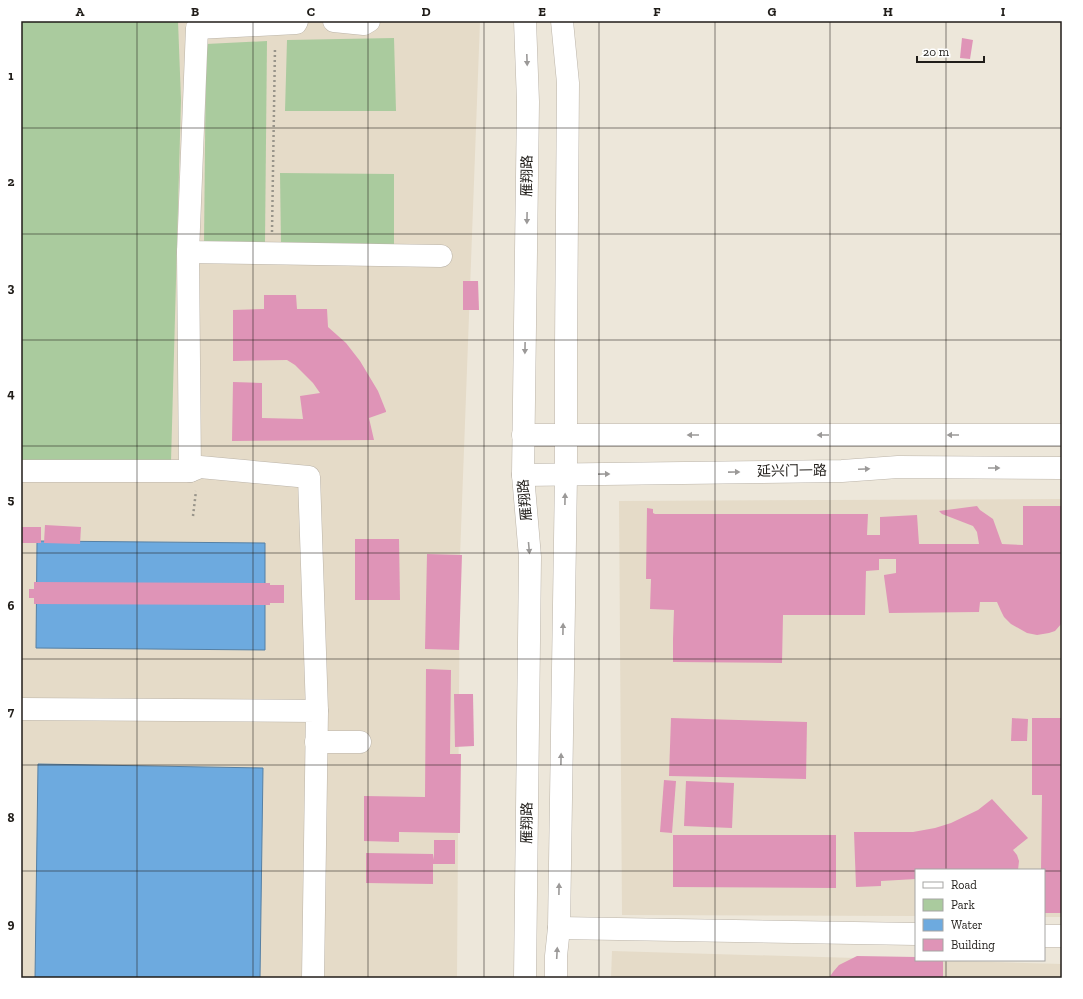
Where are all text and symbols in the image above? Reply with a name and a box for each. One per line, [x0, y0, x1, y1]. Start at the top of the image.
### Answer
text: A [76, 4, 85, 19]
text: B [191, 4, 199, 19]
text: C [307, 4, 315, 19]
text: D [421, 4, 431, 19]
text: E [538, 4, 546, 19]
text: F [653, 4, 661, 19]
text: G [768, 4, 777, 19]
text: H [883, 4, 893, 19]
text: I [1001, 4, 1006, 19]
scale bar [917, 38, 984, 64]
text: 20 m [923, 45, 950, 59]
one-way arrow [524, 54, 530, 67]
text: 1 [8, 68, 14, 83]
street label: 雁翔路 [518, 155, 536, 197]
text: 2 [8, 174, 15, 189]
one-way arrow [523, 212, 530, 224]
text: 3 [8, 280, 15, 295]
one-way arrow [522, 342, 528, 355]
text: 4 [7, 386, 15, 401]
one-way arrow [686, 432, 699, 438]
one-way arrow [816, 432, 829, 438]
one-way arrow [946, 432, 959, 438]
street label: 延兴门一路 [757, 462, 827, 480]
one-way arrow [988, 465, 1001, 471]
one-way arrow [858, 466, 870, 473]
one-way arrow [728, 469, 741, 475]
one-way arrow [598, 471, 611, 477]
street label: 雁翔路 [515, 478, 535, 522]
text: 5 [8, 492, 15, 507]
one-way arrow [562, 492, 568, 505]
one-way arrow [526, 542, 533, 554]
text: 6 [8, 598, 15, 613]
one-way arrow [560, 622, 566, 635]
text: 7 [8, 704, 15, 719]
one-way arrow [558, 752, 564, 765]
street label: 雁翔路 [518, 802, 536, 844]
text: 8 [7, 810, 15, 825]
legend [915, 869, 1045, 961]
text: Road [951, 878, 977, 892]
one-way arrow [556, 882, 562, 895]
text: Park [951, 898, 976, 912]
text: 9 [8, 916, 15, 931]
text: Water [951, 918, 983, 932]
text: Building [951, 938, 995, 952]
one-way arrow [553, 947, 560, 959]

